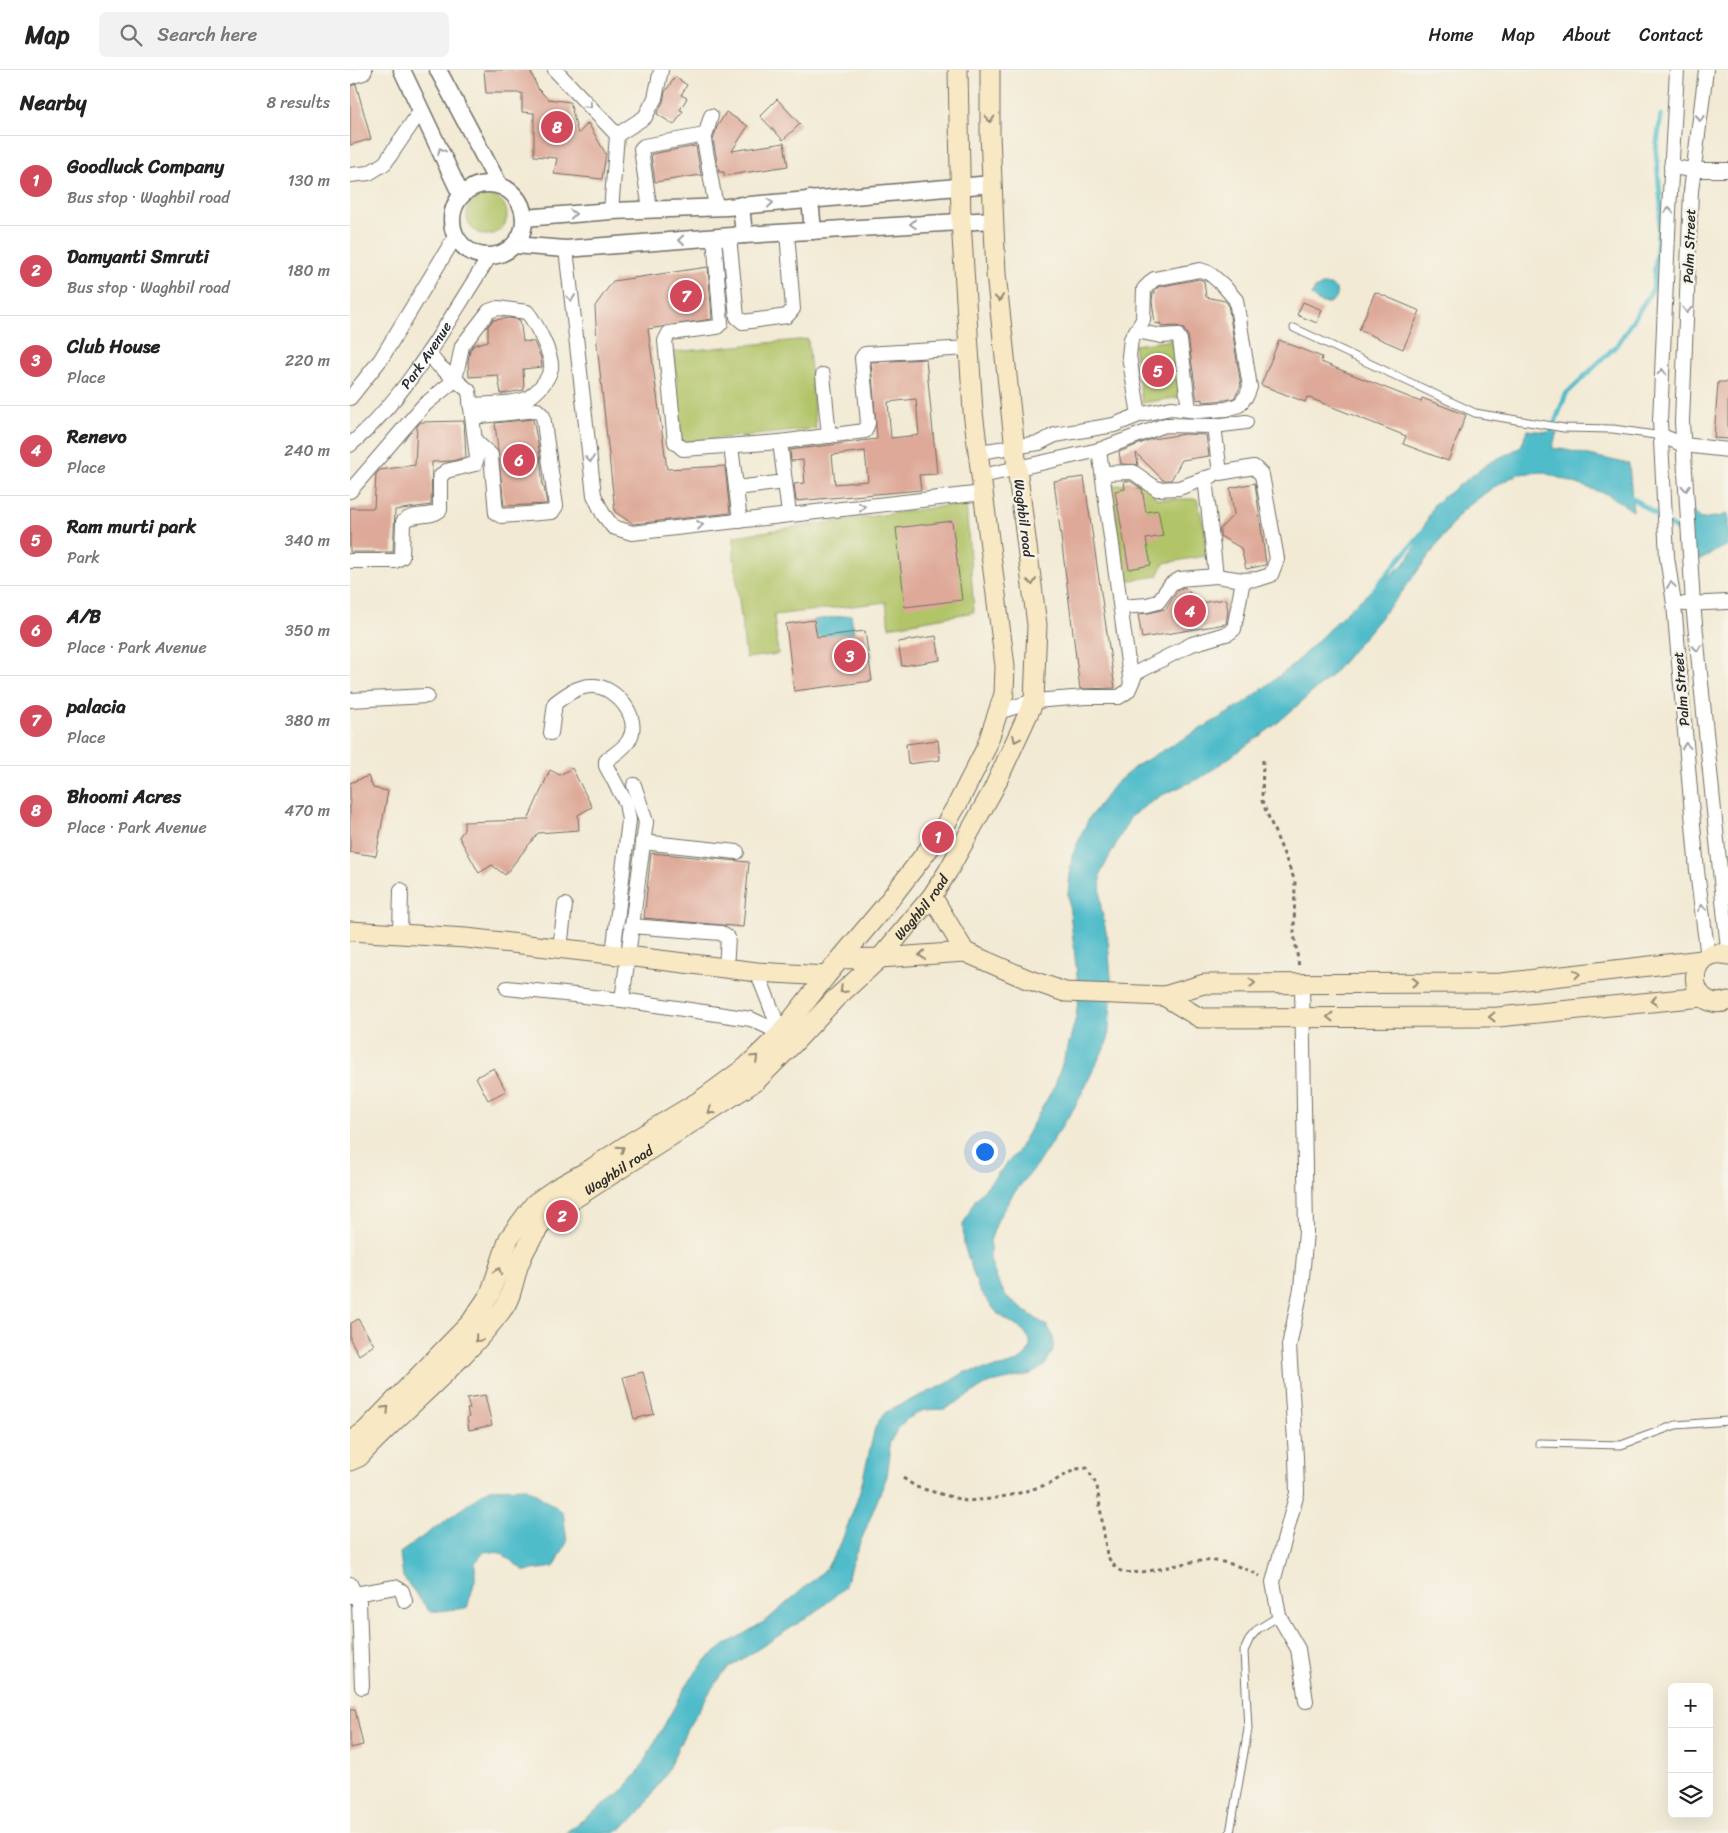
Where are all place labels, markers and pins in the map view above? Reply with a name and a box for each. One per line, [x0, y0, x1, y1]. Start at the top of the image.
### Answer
pin: 8 [541, 108, 573, 146]
pin: 7 [670, 277, 702, 315]
pin: 5 [1142, 352, 1174, 390]
pin: 6 [503, 441, 535, 479]
pin: 4 [1174, 592, 1206, 630]
pin: 3 [834, 637, 866, 675]
pin: 1 [922, 818, 954, 856]
pin: 2 [546, 1197, 578, 1235]

